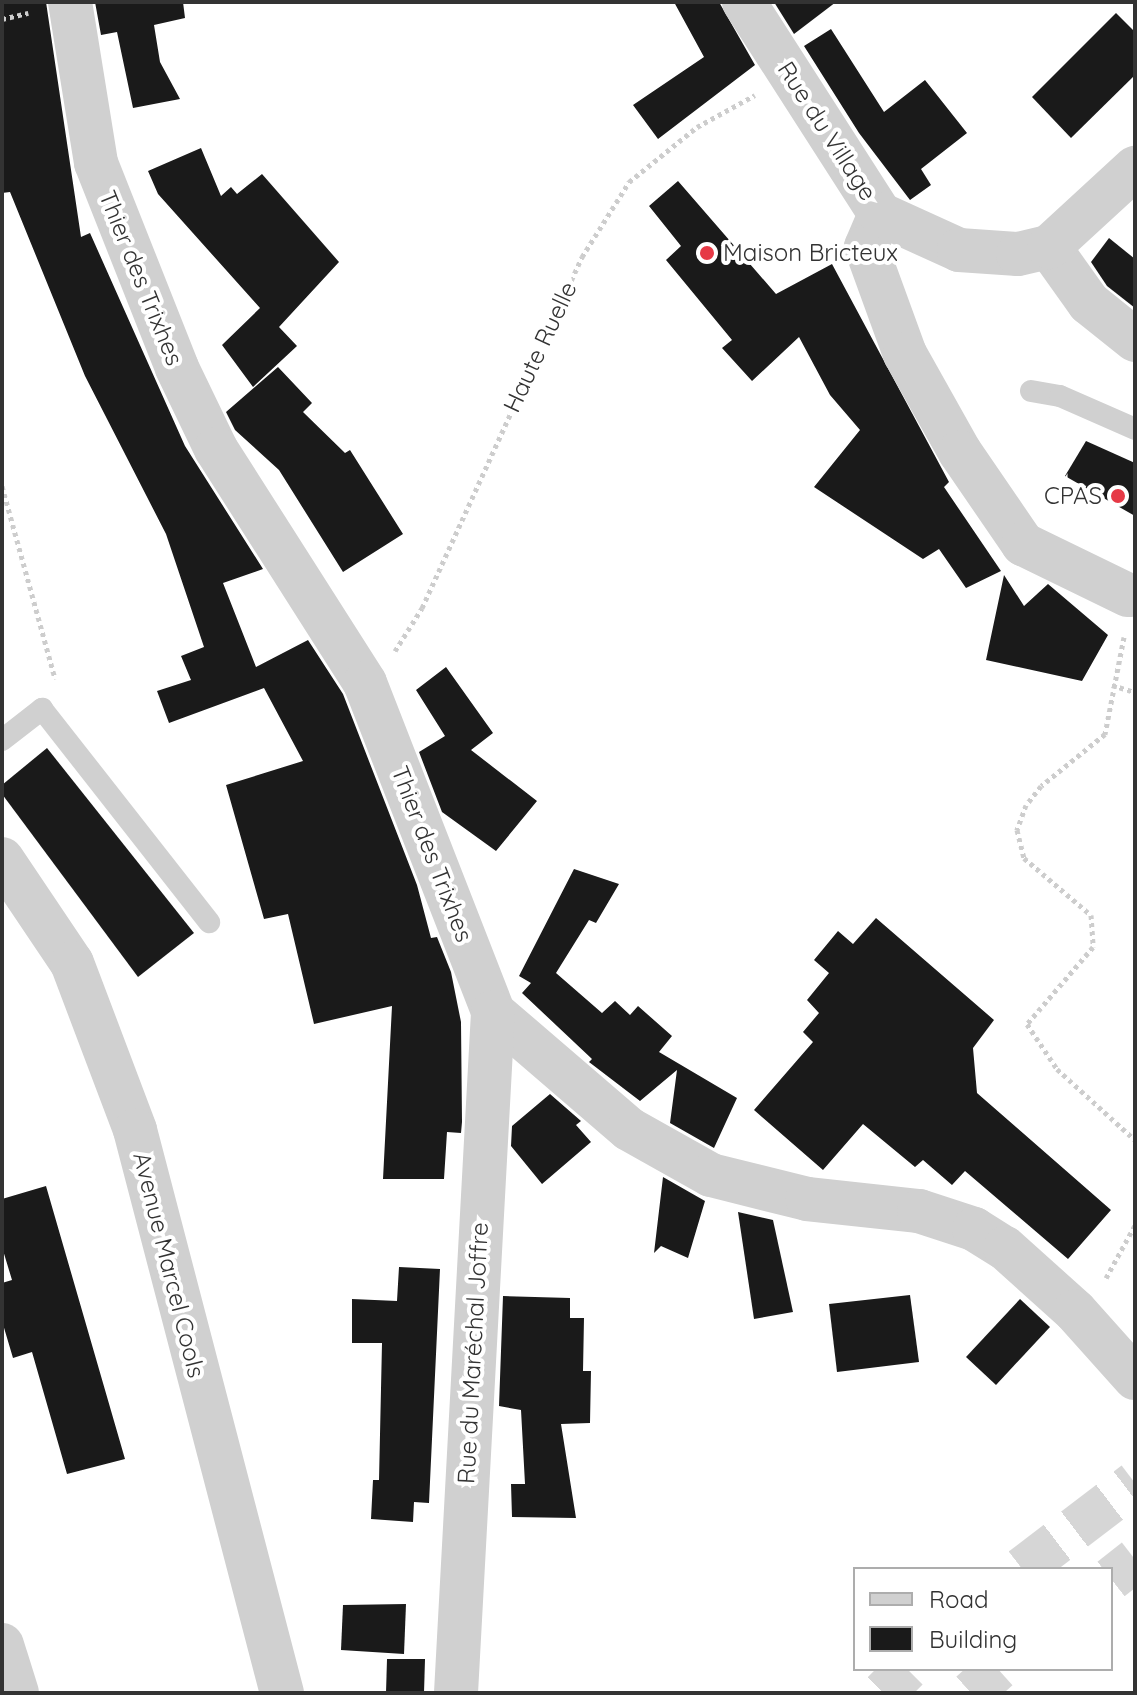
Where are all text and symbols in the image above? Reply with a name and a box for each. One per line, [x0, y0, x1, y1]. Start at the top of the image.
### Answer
street label: Rue du Village [771, 56, 883, 206]
street label: Thier des Trixhes [93, 186, 189, 370]
place label: Maison Bricteux [723, 239, 898, 267]
marker: Maison Bricteux [698, 244, 716, 262]
street label: Haute Ruelle [497, 277, 583, 417]
place label: CPAS [1044, 482, 1102, 510]
marker: CPAS [1109, 487, 1127, 505]
street label: Thier des Trixhes [385, 762, 479, 946]
street label: Avenue Marcel Cools [127, 1149, 211, 1381]
street label: Rue du Maréchal Joffre [452, 1221, 494, 1485]
legend [853, 1567, 1113, 1671]
text: Road [929, 1584, 989, 1614]
text: Building [929, 1624, 1017, 1654]

